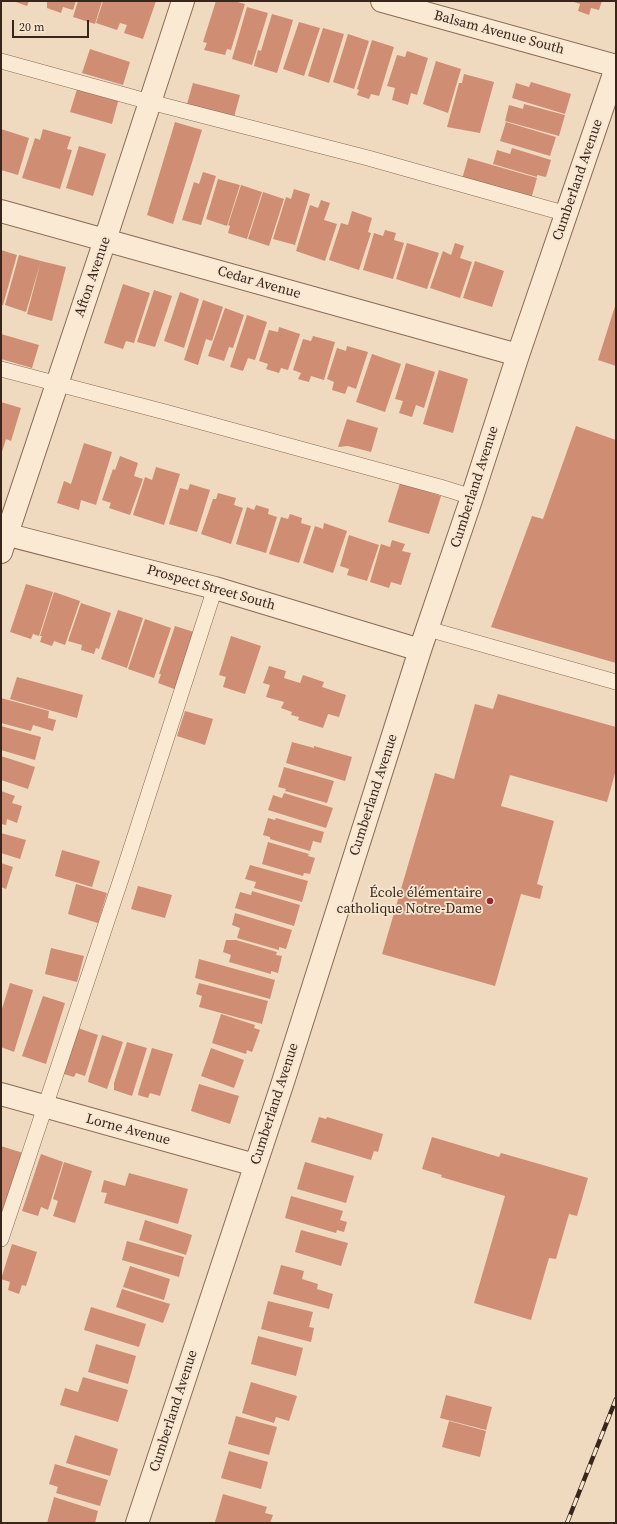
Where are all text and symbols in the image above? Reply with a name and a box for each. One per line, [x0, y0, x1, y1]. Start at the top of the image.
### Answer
street label: Balsam Avenue South [432, 8, 566, 58]
scale bar [14, 12, 91, 38]
text: 20 m [19, 19, 45, 35]
street label: Cumberland Avenue [549, 117, 607, 243]
street label: Afton Avenue [71, 235, 115, 319]
street label: Cedar Avenue [215, 263, 303, 303]
street label: Cumberland Avenue [447, 424, 503, 550]
street label: Prospect Street South [145, 562, 277, 614]
street label: Cumberland Avenue [346, 732, 402, 858]
place label: École élémentaire catholique Notre-Dame [337, 885, 482, 918]
marker: École élémentaire catholique Notre-Dame [485, 896, 495, 906]
street label: Cumberland Avenue [247, 1041, 303, 1167]
street label: Lorne Avenue [84, 1111, 172, 1149]
street label: Cumberland Avenue [146, 1348, 202, 1474]

